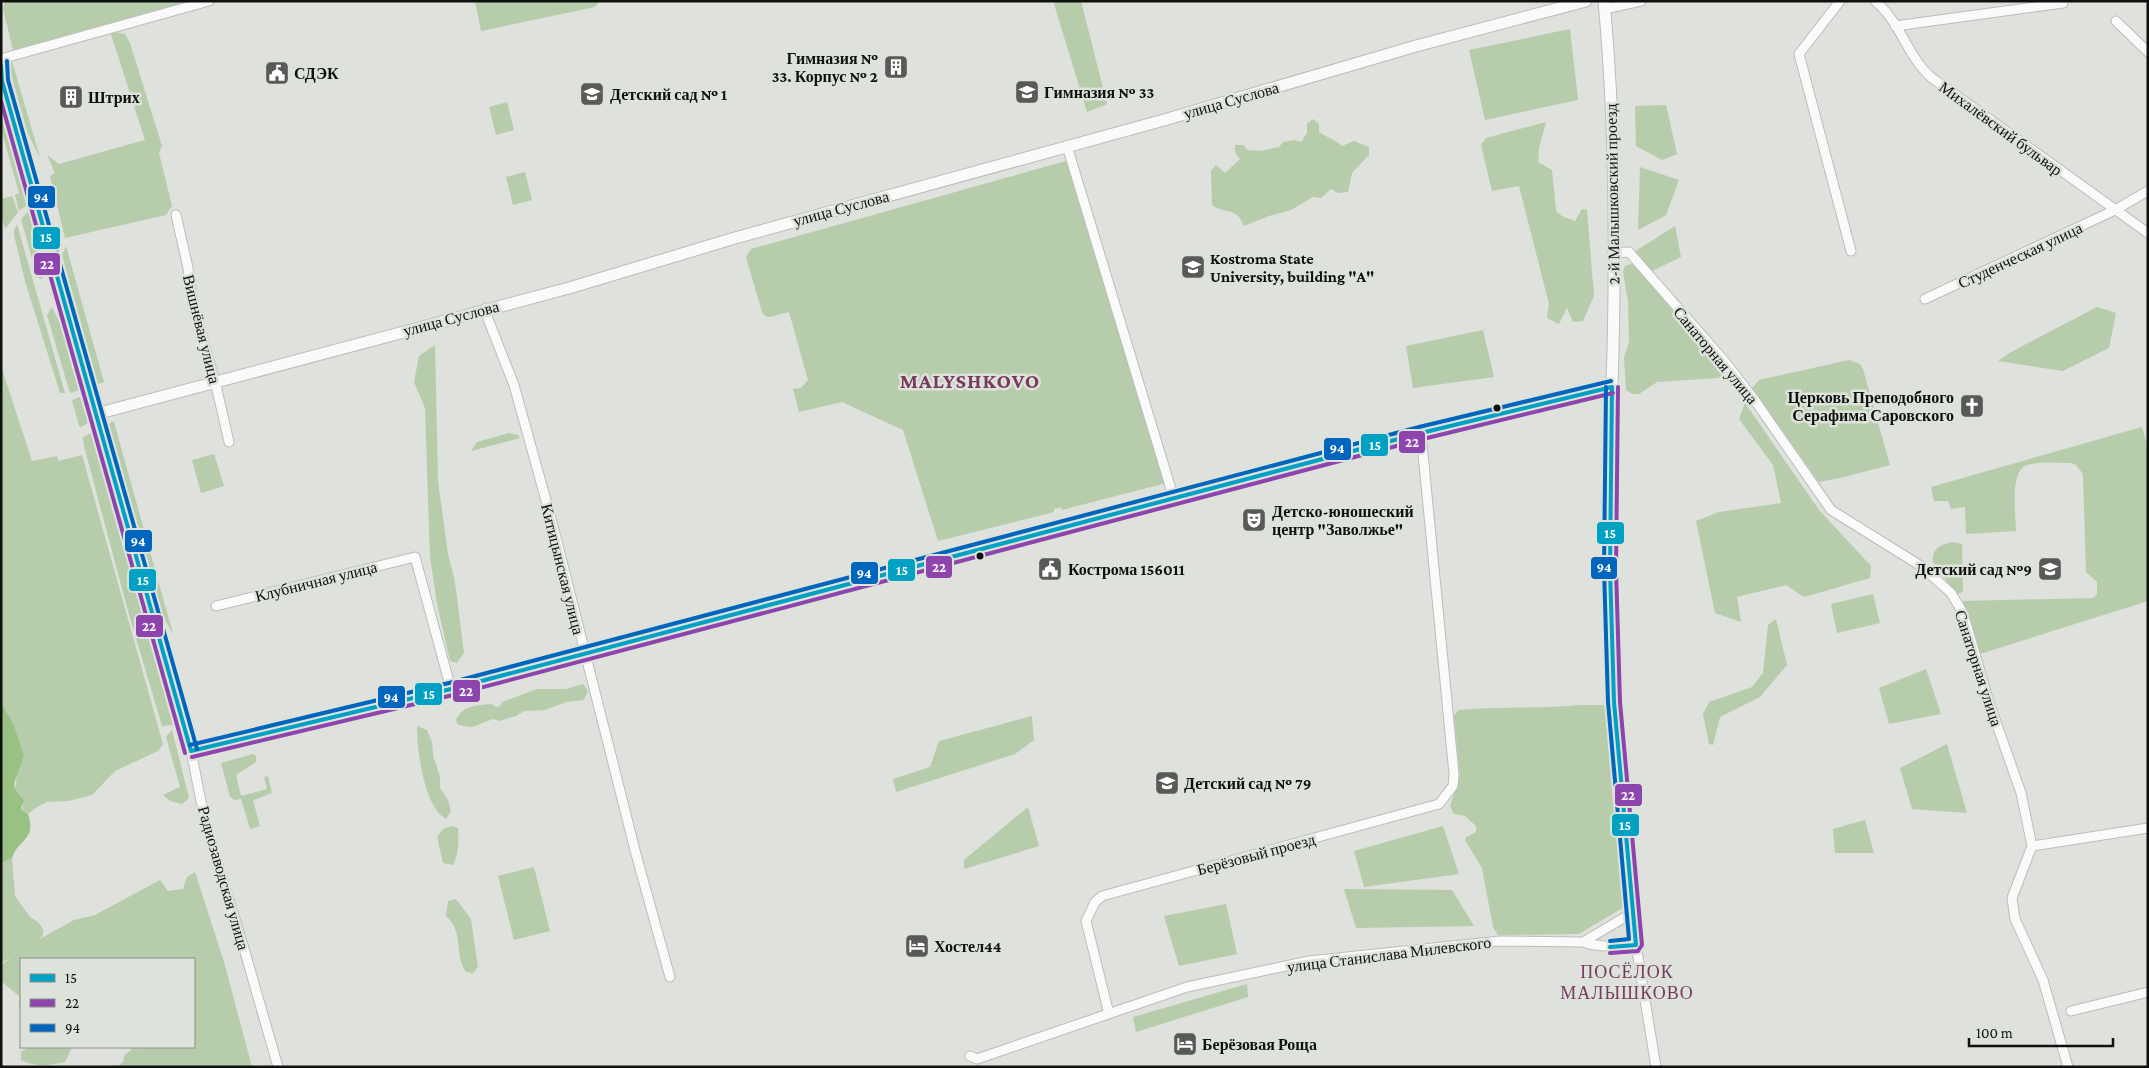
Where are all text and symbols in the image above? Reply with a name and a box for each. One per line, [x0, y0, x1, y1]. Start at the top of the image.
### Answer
place label: Гимназия № 33. Корпус № 2 [772, 50, 878, 86]
building icon: Гимназия № 33. Корпус № 2 [883, 54, 909, 80]
public building icon: СДЭК [264, 60, 290, 86]
place label: СДЭК [294, 65, 339, 83]
street label: Михалёвский бульвар [1935, 78, 2066, 180]
school or university icon: Гимназия № 33 [1014, 79, 1040, 105]
street label: улица Суслова [1182, 79, 1281, 123]
school or university icon: Детский сад № 1 [579, 81, 605, 107]
building icon: Штрих [58, 84, 84, 110]
place label: Гимназия № 33 [1044, 84, 1154, 101]
place label: Детский сад № 1 [610, 86, 727, 104]
place label: Штрих [88, 89, 140, 107]
street label: 2-й Малышковский проезд [1602, 103, 1624, 285]
line badge: 94 [27, 185, 56, 209]
street label: улица Суслова [791, 188, 891, 230]
text: 94 [34, 189, 49, 205]
street label: Студенческая улица [1955, 219, 2085, 293]
line badge: 15 [32, 226, 61, 250]
text: 15 [40, 229, 52, 245]
place label: Kostroma State University, building "A" [1210, 250, 1374, 285]
line badge: 22 [33, 252, 61, 276]
school or university icon: Kostroma State University, building "A" [1180, 254, 1206, 280]
text: 22 [40, 256, 54, 272]
street label: Вишнёвая улица [179, 273, 223, 386]
street label: улица Суслова [401, 298, 501, 340]
street label: Санаторная улица [1669, 303, 1761, 408]
district label: MALYSHKOVO [900, 369, 1040, 393]
place label: Церковь Преподобного Серафима Саровского [1787, 389, 1954, 425]
church icon: Церковь Преподобного Серафима Саровского [1959, 393, 1985, 419]
unlabelled marker [1492, 403, 1502, 413]
line badge: 22 [1398, 430, 1426, 454]
line badge: 15 [1360, 433, 1389, 457]
text: 22 [1405, 434, 1419, 450]
line badge: 94 [1323, 437, 1352, 461]
text: 15 [1369, 437, 1381, 453]
text: 94 [1330, 440, 1345, 456]
street label: Китицынская улица [537, 502, 587, 637]
place label: Детско-юношеский центр "Заволжье" [1272, 503, 1414, 539]
theatre icon: Детско-юношеский центр "Заволжье" [1241, 507, 1267, 533]
line badge: 15 [1596, 521, 1625, 545]
text: 15 [1604, 525, 1616, 541]
line badge: 94 [124, 529, 153, 553]
text: 94 [131, 533, 146, 549]
unlabelled marker [975, 551, 985, 561]
line badge: 22 [925, 555, 953, 579]
public building icon: Кострома 156011 [1037, 556, 1063, 582]
line badge: 94 [1590, 556, 1618, 580]
school or university icon: Детский сад №9 [2037, 556, 2063, 582]
street label: Клубничная улица [253, 558, 379, 606]
line badge: 15 [887, 558, 916, 582]
text: 22 [932, 559, 946, 575]
text: 94 [1597, 559, 1612, 575]
line badge: 94 [850, 561, 879, 585]
place label: Кострома 156011 [1068, 561, 1185, 579]
place label: Детский сад №9 [1915, 561, 2032, 579]
text: 15 [896, 562, 908, 578]
text: 94 [857, 565, 872, 581]
line badge: 15 [128, 568, 157, 592]
text: 15 [137, 572, 149, 588]
street label: Санаторная улица [1951, 608, 2005, 729]
line badge: 22 [135, 614, 164, 638]
text: 22 [142, 618, 156, 634]
line badge: 22 [452, 679, 481, 703]
line badge: 15 [414, 682, 443, 706]
text: 22 [459, 683, 473, 699]
line badge: 94 [377, 685, 406, 709]
text: 15 [423, 686, 435, 702]
text: 94 [384, 689, 399, 705]
school or university icon: Детский сад № 79 [1154, 770, 1180, 796]
place label: Детский сад № 79 [1184, 775, 1312, 793]
line badge: 22 [1614, 783, 1643, 807]
text: 22 [1621, 787, 1635, 803]
street label: Радиозаводская улица [194, 804, 252, 952]
line badge: 15 [1611, 813, 1640, 837]
text: 15 [1619, 817, 1631, 833]
street label: Берёзовый проезд [1195, 831, 1317, 879]
hotel icon: Хостел44 [904, 933, 930, 959]
street label: улица Станислава Милевского [1286, 934, 1492, 976]
place label: Хостел44 [934, 938, 1002, 955]
legend [20, 958, 195, 1048]
district label: ПОСЁЛОК МАЛЫШКОВО [1560, 962, 1694, 1003]
text: 15 [65, 970, 77, 986]
text: 22 [65, 995, 79, 1011]
scale bar [1969, 1016, 2113, 1048]
text: 94 [65, 1020, 80, 1036]
text: 100 m [1976, 1025, 2013, 1041]
hotel icon: Берёзовая Роща [1172, 1031, 1198, 1057]
place label: Берёзовая Роща [1202, 1036, 1317, 1054]

